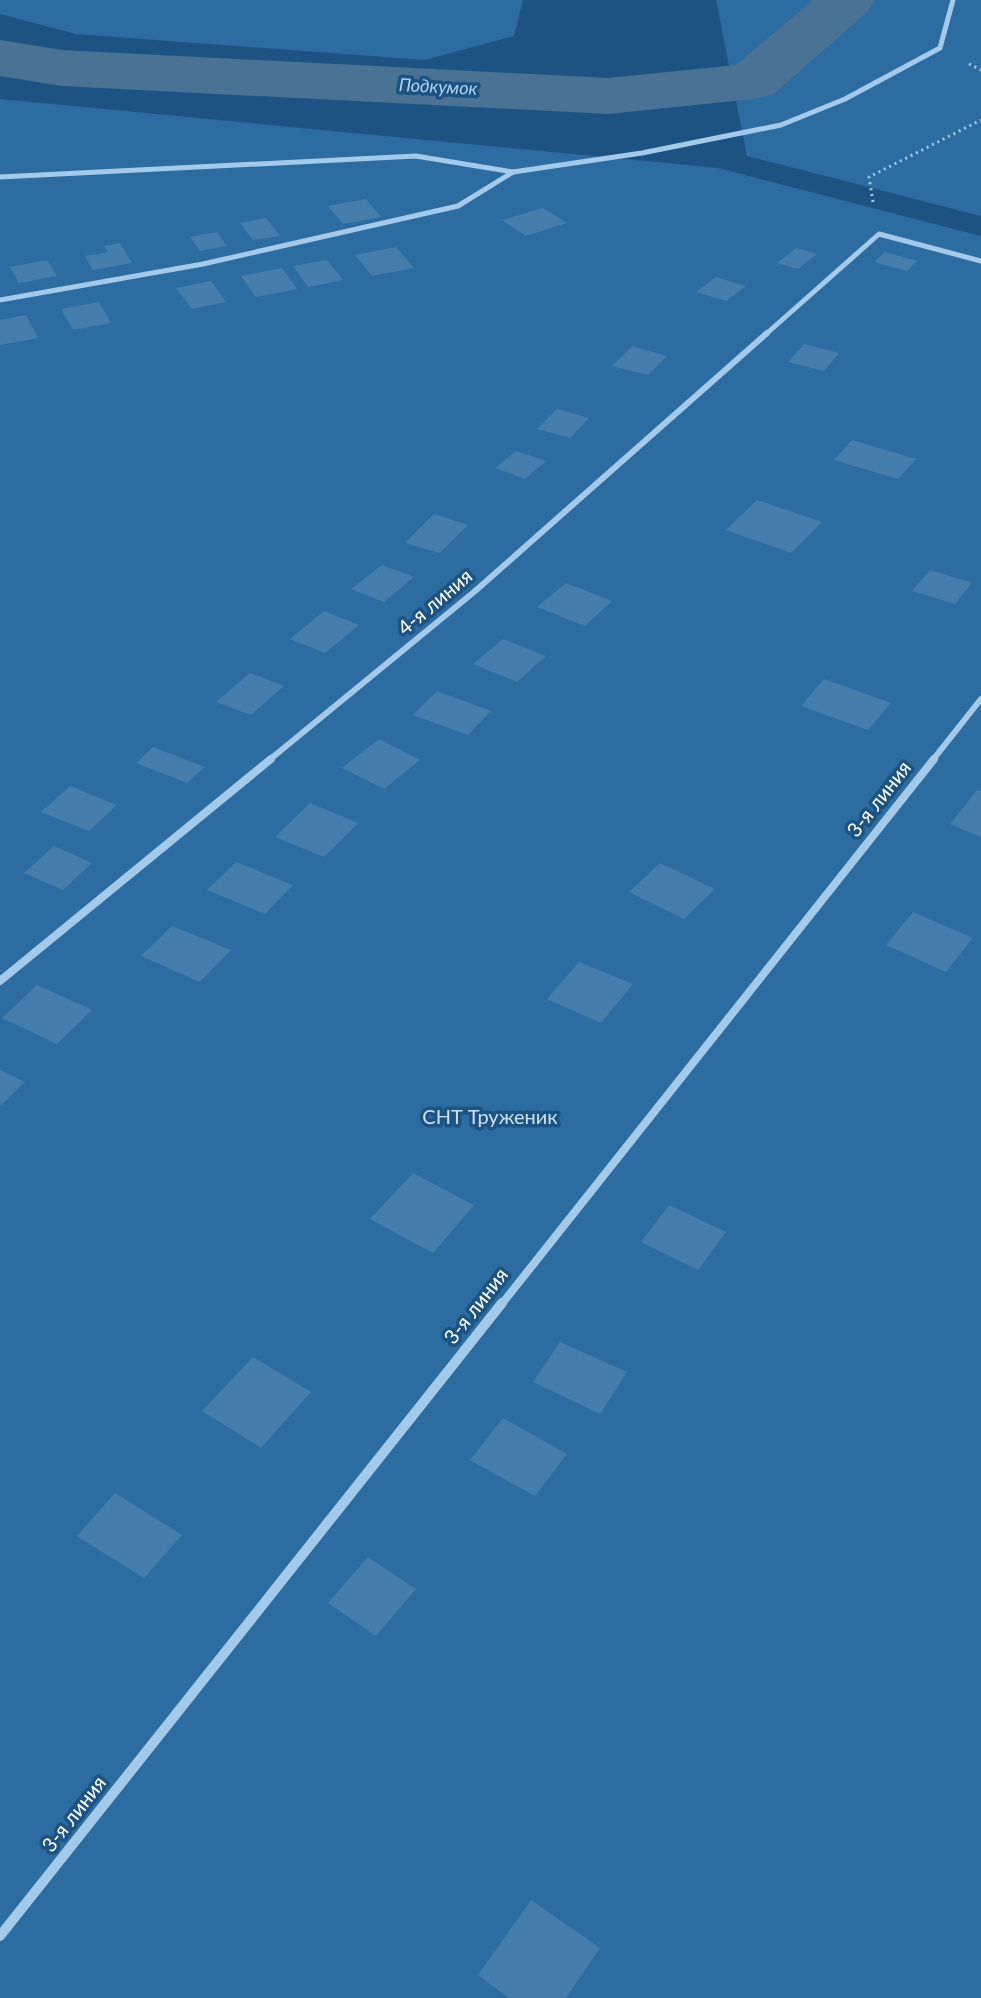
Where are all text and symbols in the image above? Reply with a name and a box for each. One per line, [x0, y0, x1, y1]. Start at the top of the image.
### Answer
water label: Подкумок [398, 73, 478, 99]
street label: 4-я линия [392, 563, 476, 639]
street label: 3-я линия [841, 756, 915, 841]
park label: СНТ Труженик [422, 1104, 558, 1128]
street label: 3-я линия [438, 1263, 512, 1348]
street label: 3-я линия [36, 1771, 110, 1856]

